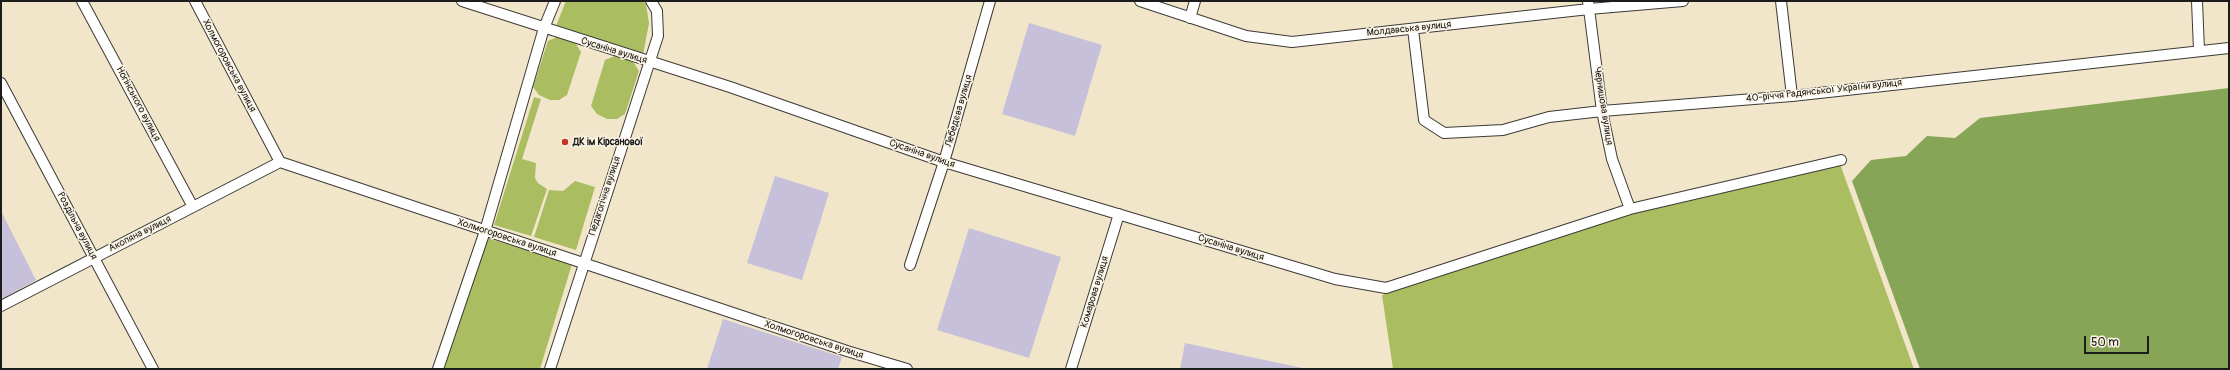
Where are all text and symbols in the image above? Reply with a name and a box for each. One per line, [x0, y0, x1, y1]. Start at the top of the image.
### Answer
street label: Холмогоровська вулиця [199, 18, 259, 114]
street label: Молдавська вулиця [1366, 19, 1452, 39]
street label: Сусаніна вулиця [579, 35, 649, 67]
street label: Ногінського вулиця [113, 65, 163, 143]
street label: Чернишова вулиця [1591, 66, 1615, 146]
street label: Лебедєва вулиця [943, 74, 975, 148]
street label: 40-річчя Радянської України вулиця [1745, 77, 1903, 105]
place label: ДК ім Кірсанової [573, 136, 643, 148]
marker: ДК ім Кірсанової [560, 137, 570, 147]
street label: Сусаніна вулиця [888, 137, 956, 171]
street label: Педагогічна вулиця [587, 155, 623, 237]
street label: Роздільна вулиця [54, 190, 100, 262]
street label: Акопяна вулиця [107, 213, 173, 255]
street label: Холмогоровська вулиця [456, 216, 558, 260]
street label: Сусаніна вулиця [1196, 232, 1266, 264]
street label: Комарова вулиця [1078, 255, 1112, 329]
street label: Холмогоровська вулиця [763, 318, 865, 362]
scale bar [2086, 328, 2151, 354]
text: 50 m [2091, 335, 2119, 350]

